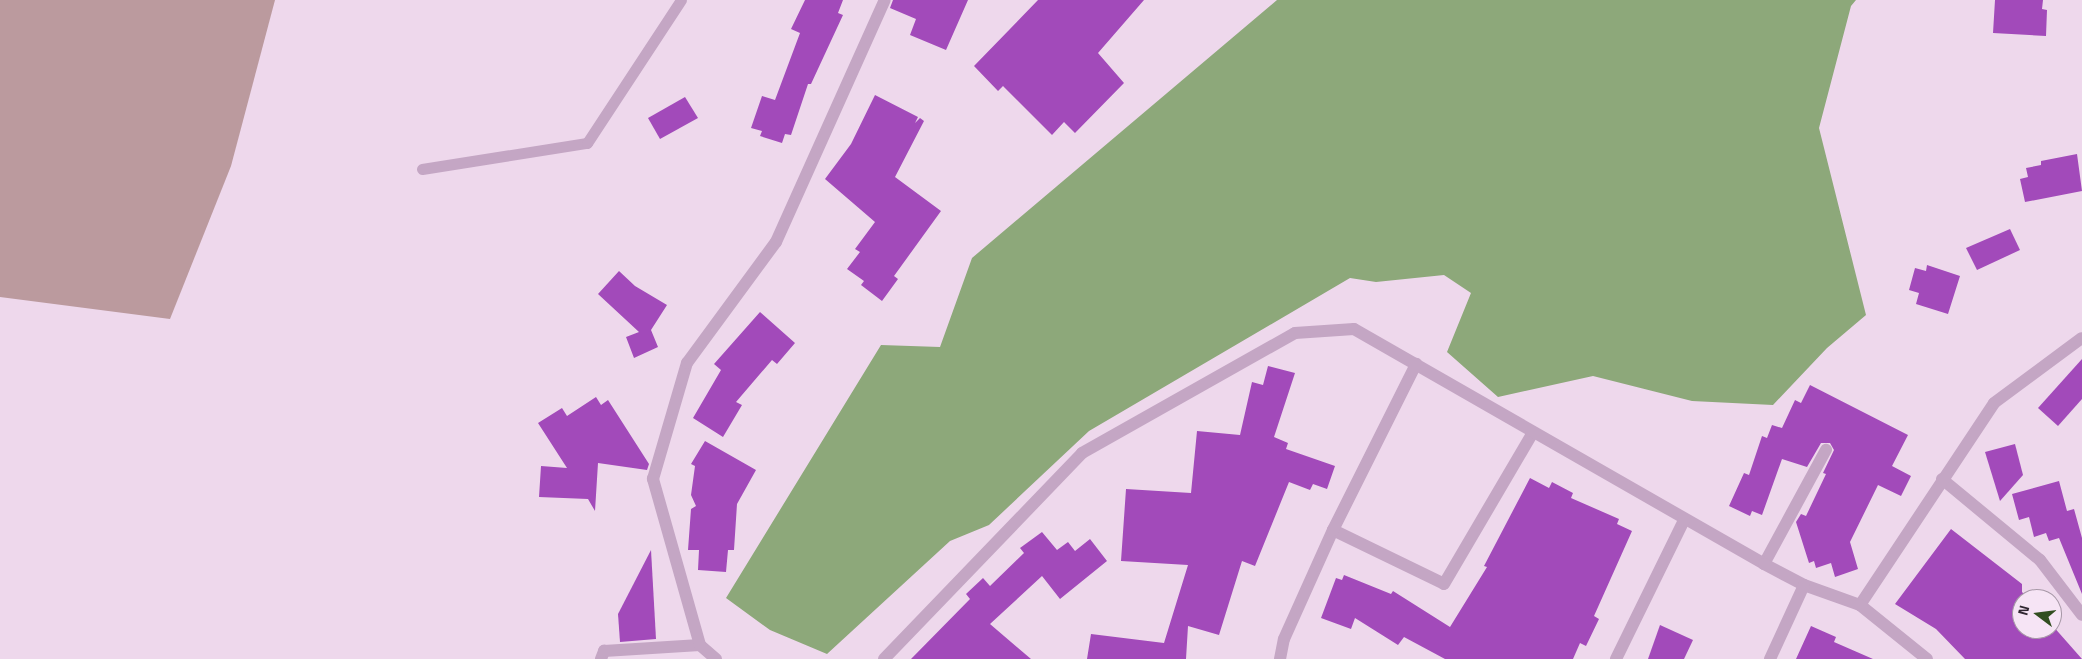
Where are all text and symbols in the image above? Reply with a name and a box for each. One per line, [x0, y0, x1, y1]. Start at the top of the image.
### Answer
north arrow [2012, 589, 2062, 639]
text: N [2012, 603, 2034, 618]

